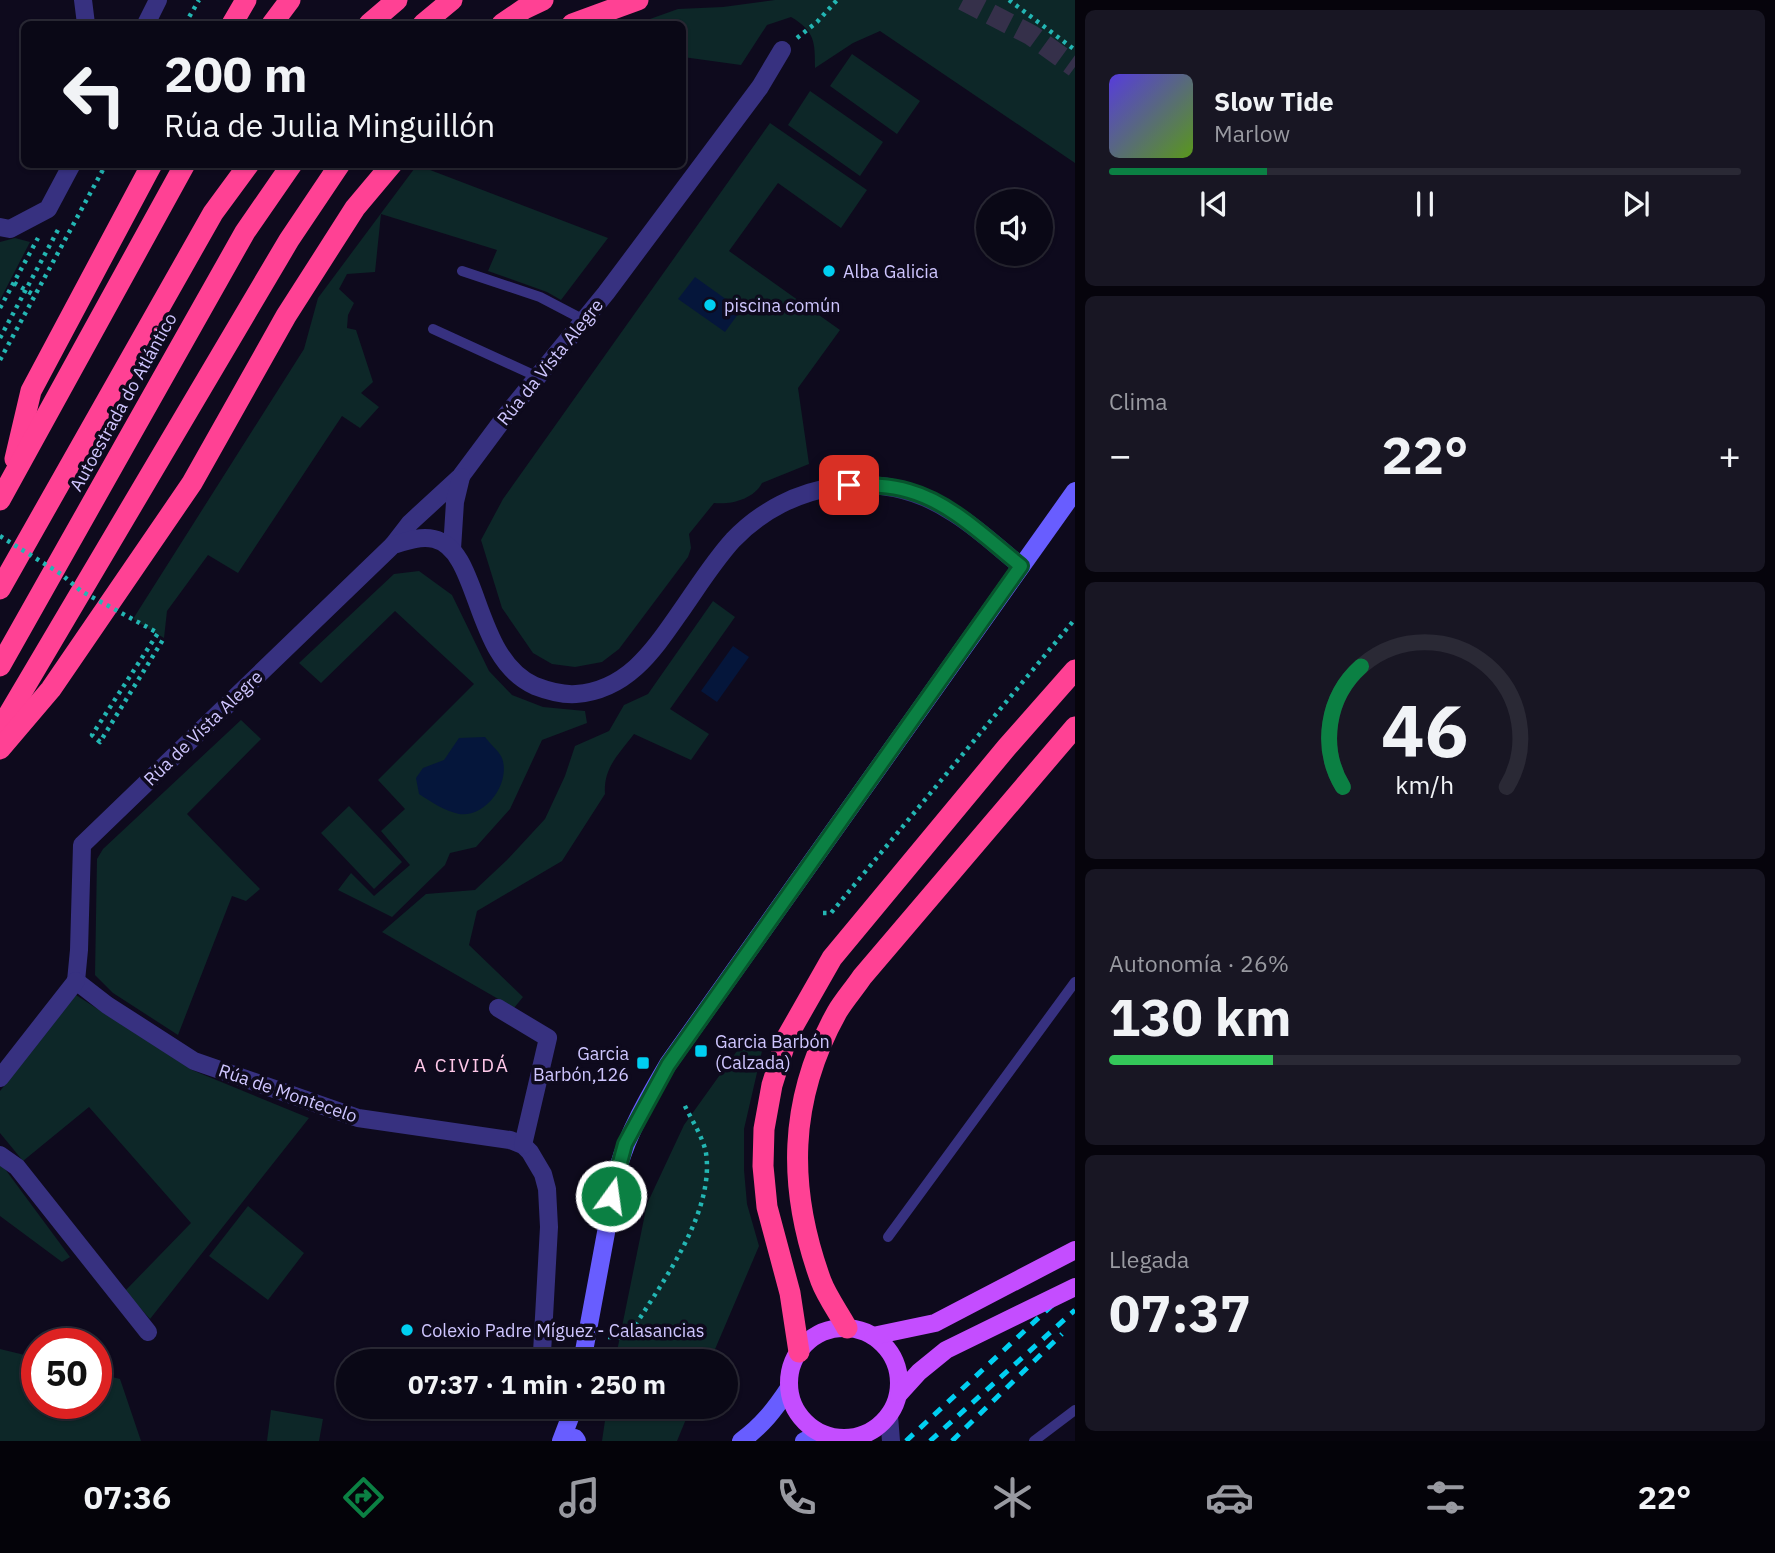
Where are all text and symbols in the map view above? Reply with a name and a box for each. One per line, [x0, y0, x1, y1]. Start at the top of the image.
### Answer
text: 200 m [164, 42, 308, 105]
icon: left [49, 49, 140, 140]
text: Slow Tide [1214, 84, 1334, 118]
text: Rúa de Julia Minguillón [164, 104, 495, 146]
text: Marlow [1214, 118, 1290, 148]
icon: previous [1195, 185, 1233, 223]
icon: pause [1406, 185, 1444, 223]
icon: next [1617, 185, 1655, 223]
map controls [976, 189, 1053, 266]
button: sound [976, 189, 1053, 266]
place label: Alba Galicia [843, 260, 939, 283]
marker: Alba Galicia [821, 263, 837, 279]
street label: Rúa da Vista Alegre [492, 294, 608, 430]
place label: piscina común [724, 294, 841, 317]
marker: piscina común [702, 297, 718, 313]
street label: Autoestrada do Atlántico [64, 309, 182, 495]
text: Clima [1109, 386, 1168, 416]
text: 22° [1382, 421, 1468, 488]
text: − [1109, 430, 1132, 479]
text: + [1718, 430, 1741, 479]
pin [819, 455, 879, 515]
icon: arrive [830, 466, 868, 504]
street label: Rúa de Vista Alegre [139, 665, 267, 791]
text: 46 [1381, 682, 1469, 777]
text: km/h [1396, 767, 1454, 800]
text: Autonomía · 26% [1109, 948, 1289, 978]
text: 130 km [1109, 983, 1291, 1050]
place label: Garcia Barbón (Calzada) [715, 1030, 830, 1074]
place label: Garcia Barbón,126 [533, 1042, 629, 1086]
marker: Garcia Barbón (Calzada) [693, 1043, 709, 1059]
district label: A CIVIDÁ [414, 1053, 510, 1077]
marker: Garcia Barbón,126 [635, 1055, 651, 1071]
street label: Rúa de Montecelo [216, 1059, 360, 1127]
position arrow [574, 1159, 648, 1233]
text: Llegada [1109, 1244, 1189, 1274]
text: 07:37 [1109, 1279, 1251, 1346]
place label: Colexio Padre Míguez - Calasancias [421, 1319, 705, 1342]
marker: Colexio Padre Míguez - Calasancias [399, 1322, 415, 1338]
speed limit sign: 50 [21, 1328, 112, 1419]
text: 07:37 · 1 min · 250 m [408, 1367, 666, 1401]
icon: directions [339, 1473, 388, 1522]
icon: music [555, 1473, 604, 1522]
icon: phone [772, 1473, 821, 1522]
icon: climate [988, 1473, 1037, 1522]
icon: car [1205, 1473, 1254, 1522]
icon: filters [1421, 1473, 1470, 1522]
text: 07:36 [84, 1476, 171, 1518]
text: 22° [1638, 1476, 1691, 1518]

